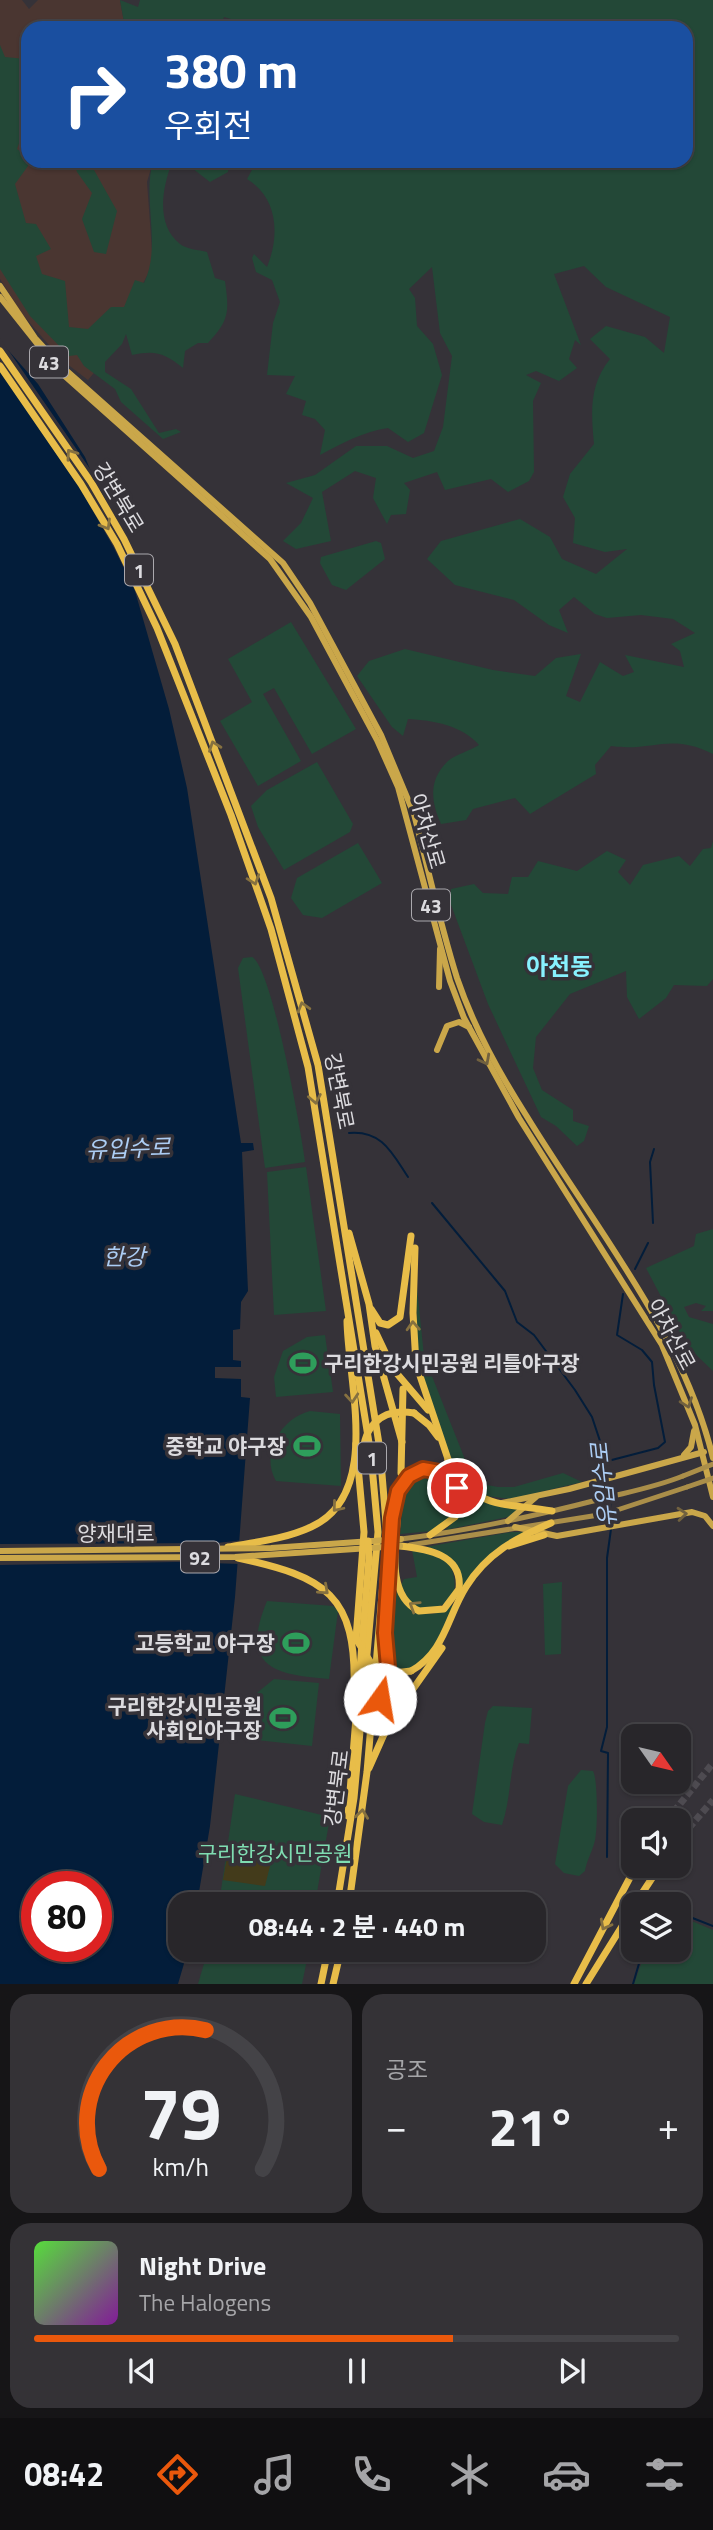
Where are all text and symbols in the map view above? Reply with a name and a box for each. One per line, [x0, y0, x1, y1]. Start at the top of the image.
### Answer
text: 380 m [164, 32, 298, 107]
icon: right [49, 49, 140, 140]
text: 우회전 [164, 101, 252, 149]
road number: 43 [30, 346, 68, 378]
one-way arrow [67, 449, 79, 462]
street label: 강변북로 [85, 456, 153, 538]
one-way arrow [97, 517, 110, 530]
road number: 1 [125, 554, 153, 586]
one-way arrow [209, 740, 223, 752]
street label: 아차산로 [402, 789, 454, 873]
one-way arrow [246, 873, 260, 885]
road number: 43 [412, 890, 450, 920]
district label: 아천동 [526, 948, 592, 984]
one-way arrow [297, 1001, 312, 1013]
street label: 강변북로 [317, 1050, 363, 1132]
one-way arrow [477, 1052, 491, 1065]
one-way arrow [306, 1093, 321, 1105]
water label: 유입수로 [85, 1129, 173, 1167]
water label: 한강 [103, 1239, 148, 1274]
street label: 아차산로 [640, 1292, 704, 1376]
one-way arrow [406, 1320, 421, 1331]
place label: 구리한강시민공원 리틀야구장 [324, 1347, 580, 1379]
sports icon: 구리한강시민공원 리틀야구장 [288, 1348, 318, 1378]
one-way arrow [344, 1392, 359, 1403]
one-way arrow [678, 1397, 692, 1409]
place label: 중학교 야구장 [165, 1430, 286, 1462]
sports icon: 중학교 야구장 [292, 1431, 322, 1461]
water label: 유입수로 [581, 1439, 625, 1529]
road number: 1 [358, 1442, 386, 1474]
pin [427, 1458, 487, 1518]
icon: arrive [438, 1469, 476, 1507]
one-way arrow [333, 1499, 345, 1512]
one-way arrow [677, 1507, 688, 1522]
street label: 양재대로 [77, 1517, 155, 1549]
road number: 92 [181, 1541, 219, 1572]
one-way arrow [316, 1582, 329, 1594]
one-way arrow [409, 1601, 422, 1614]
place label: 고등학교 야구장 [135, 1627, 275, 1659]
sports icon: 고등학교 야구장 [281, 1628, 311, 1658]
position arrow [343, 1662, 417, 1736]
place label: 구리한강시민공원 사회인야구장 [107, 1690, 262, 1746]
sports icon: 구리한강시민공원 사회인야구장 [268, 1703, 298, 1733]
north arrow [621, 1724, 691, 1794]
map controls [621, 1724, 691, 1962]
street label: 강변북로 [315, 1748, 357, 1828]
one-way arrow [354, 1808, 369, 1819]
button: sound [621, 1808, 691, 1878]
park label: 구리한강시민공원 [198, 1837, 352, 1869]
speed limit sign: 80 [21, 1871, 112, 1962]
button: layers [621, 1892, 691, 1962]
text: 08:44 · 2 분 · 440 m [249, 1907, 465, 1946]
one-way arrow [599, 1918, 613, 1930]
text: 공조 [386, 2052, 428, 2087]
text: 79 [140, 2058, 222, 2168]
text: 21° [489, 2087, 576, 2166]
text: − [386, 2097, 407, 2155]
text: + [658, 2097, 679, 2155]
text: km/h [152, 2148, 209, 2186]
text: Night Drive [139, 2246, 266, 2285]
text: The Halogens [139, 2285, 271, 2320]
icon: previous [123, 2352, 161, 2390]
icon: pause [338, 2352, 376, 2390]
icon: next [553, 2352, 591, 2390]
text: 08:42 [24, 2450, 104, 2498]
icon: directions [153, 2450, 202, 2499]
icon: music [250, 2450, 299, 2499]
icon: phone [347, 2450, 396, 2499]
icon: climate [445, 2450, 494, 2499]
icon: car [542, 2450, 591, 2499]
icon: filters [640, 2450, 689, 2499]

